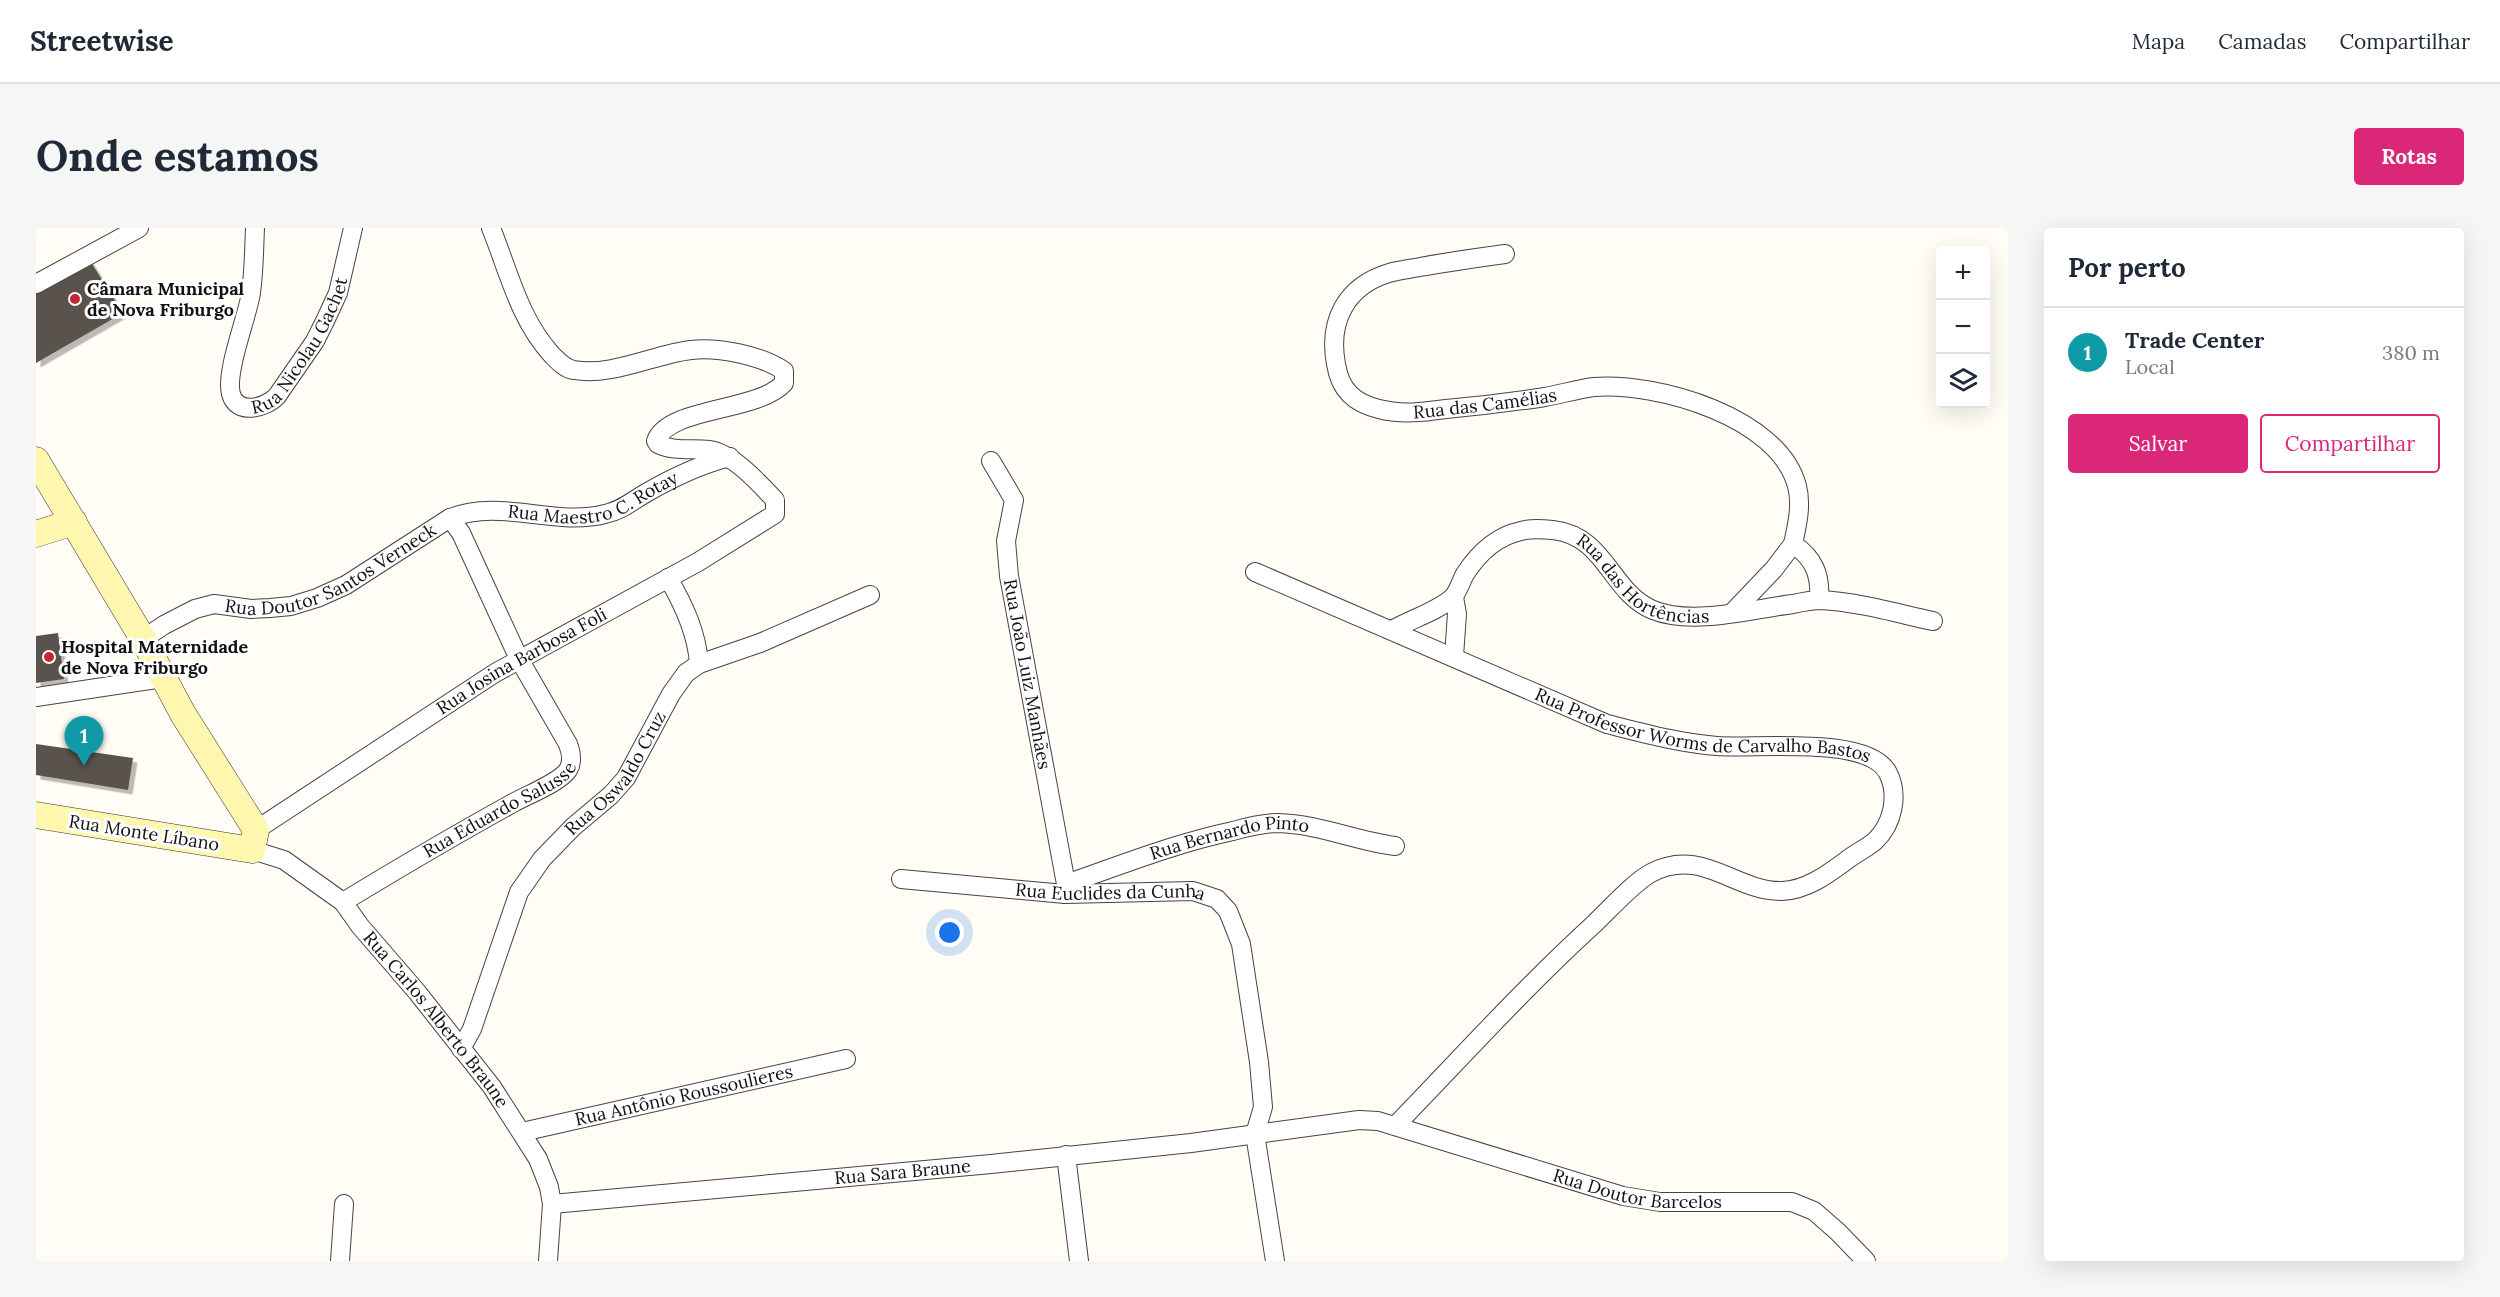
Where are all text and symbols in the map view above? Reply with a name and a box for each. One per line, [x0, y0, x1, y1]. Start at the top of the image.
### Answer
text: Streetwise [30, 23, 174, 59]
text: Mapa [2132, 28, 2185, 55]
text: Camadas [2218, 28, 2306, 55]
text: Compartilhar [2339, 28, 2470, 55]
button: Rotas [2354, 128, 2464, 185]
text: Onde estamos [36, 129, 319, 183]
map controls [1936, 246, 1990, 408]
button: + [1936, 246, 1990, 300]
text: Por perto [2068, 251, 2186, 284]
street label: Rua Nicolau Gachet [249, 275, 352, 419]
place label: Câmara Municipal de Nova Friburgo [87, 277, 245, 321]
marker: Câmara Municipal de Nova Friburgo [68, 292, 82, 306]
button: − [1936, 300, 1990, 354]
text: Trade Center [2125, 326, 2264, 354]
text: 1 [2083, 340, 2092, 365]
text: 380 m [2382, 340, 2440, 365]
button: layers [1936, 354, 1990, 408]
text: Local [2125, 354, 2175, 379]
street label: Rua das Camélias [1412, 383, 1559, 423]
button: Salvar [2068, 414, 2248, 473]
button: Compartilhar [2260, 414, 2440, 473]
street label: Rua Maestro C. Rotay [507, 466, 682, 528]
street label: Rua Doutor Santos Verneck [224, 518, 440, 620]
street label: Rua das Hortências [1572, 528, 1710, 628]
street label: Rua João Luiz Manhães [999, 577, 1057, 771]
street label: Rua Josina Barbosa Foli [432, 602, 611, 719]
place label: Hospital Maternidade de Nova Friburgo [61, 635, 249, 679]
marker: Hospital Maternidade de Nova Friburgo [42, 650, 56, 664]
street label: Rua Professor Worms de Carvalho Bastos [1531, 682, 1875, 768]
street label: Rua Oswaldo Cruz [559, 707, 671, 840]
pin: 1 [64, 716, 104, 766]
street label: Rua Eduardo Salusse [419, 758, 581, 863]
street label: Rua Monte Líbano [67, 809, 221, 856]
street label: Rua Bernardo Pinto [1147, 811, 1311, 865]
street label: Rua Euclides da Cunha [1014, 878, 1209, 905]
your location [935, 918, 964, 947]
street label: Rua Carlos Alberto Braune [359, 926, 514, 1112]
street label: Rua Antônio Roussoulieres [573, 1059, 795, 1131]
street label: Rua Sara Braune [833, 1154, 972, 1189]
street label: Rua Doutor Barcelos [1550, 1163, 1722, 1213]

